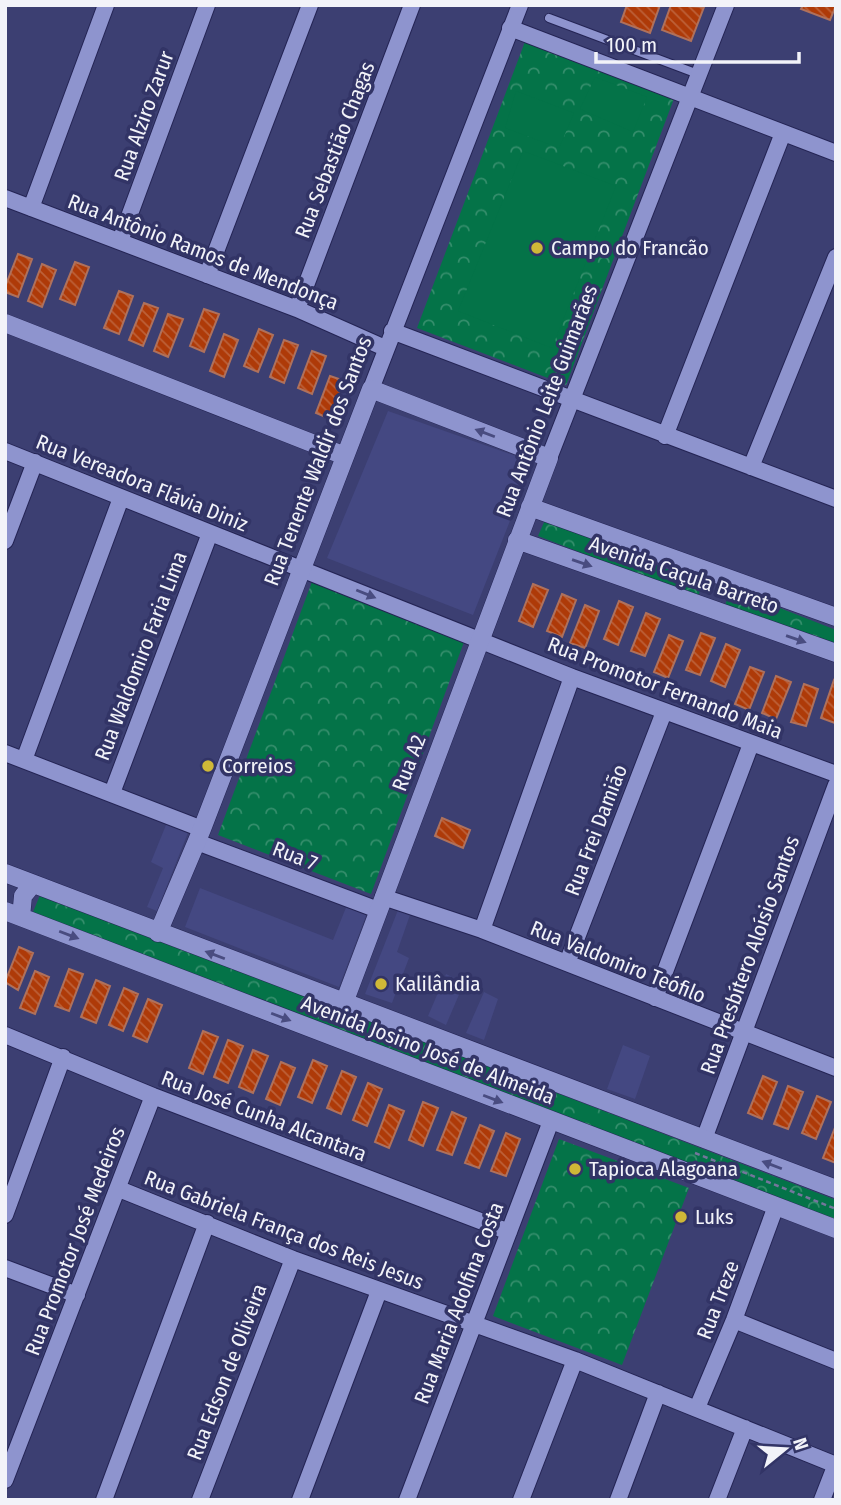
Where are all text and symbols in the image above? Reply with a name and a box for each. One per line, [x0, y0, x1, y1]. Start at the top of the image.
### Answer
scale bar [596, 21, 799, 65]
text: 100 m [606, 32, 657, 58]
street label: Rua Alziro Zarur [108, 47, 180, 184]
street label: Rua Sebastião Chagas [289, 58, 381, 242]
street label: Rua Antônio Ramos de Mendonça [64, 188, 342, 316]
place label: Campo do Francão [551, 235, 709, 261]
marker: Campo do Francão [529, 240, 545, 256]
street label: Rua Antônio Leite Guimarães [491, 281, 603, 521]
street label: Rua Tenente Waldir dos Santos [258, 333, 378, 589]
one-way arrow [475, 427, 496, 438]
street label: Rua Vereadora Flávia Diniz [32, 429, 252, 537]
street label: Avenida Caçula Barreto [586, 530, 782, 620]
street label: Rua Waldomiro Faria Lima [89, 548, 193, 764]
one-way arrow [571, 558, 592, 569]
one-way arrow [356, 588, 377, 599]
street label: Rua Promotor Fernando Maia [544, 631, 786, 745]
one-way arrow [786, 633, 807, 644]
street label: Rua A2 [386, 731, 432, 795]
place label: Correios [222, 753, 293, 779]
marker: Correios [200, 758, 216, 774]
street label: Rua Frei Damião [559, 761, 633, 899]
street label: Rua Presbítero Aloísio Santos [695, 832, 805, 1078]
street label: Rua 7 [269, 836, 321, 876]
street label: Rua Valdomiro Teófilo [526, 915, 710, 1009]
one-way arrow [59, 930, 80, 941]
one-way arrow [205, 949, 226, 960]
place label: Kalilândia [395, 971, 481, 997]
marker: Kalilândia [373, 976, 389, 992]
street label: Avenida Josino José de Almeida [298, 990, 558, 1110]
one-way arrow [271, 1012, 292, 1023]
street label: Rua José Cunha Alcantara [158, 1065, 370, 1167]
one-way arrow [483, 1094, 504, 1105]
street label: Rua Promotor José Medeiros [19, 1123, 131, 1359]
place label: Tapioca Alagoana [589, 1156, 738, 1182]
one-way arrow [761, 1159, 782, 1170]
marker: Tapioca Alagoana [567, 1161, 583, 1177]
street label: Rua Gabriela França dos Reis Jesus [141, 1165, 427, 1295]
street label: Rua Maria Adolfina Costa [408, 1198, 510, 1408]
place label: Luks [695, 1204, 734, 1230]
marker: Luks [673, 1209, 689, 1225]
street label: Rua Treze [691, 1257, 745, 1343]
street label: Rua Edson de Oliveira [181, 1280, 273, 1464]
north arrow [750, 1414, 820, 1484]
text: N [788, 1435, 813, 1453]

